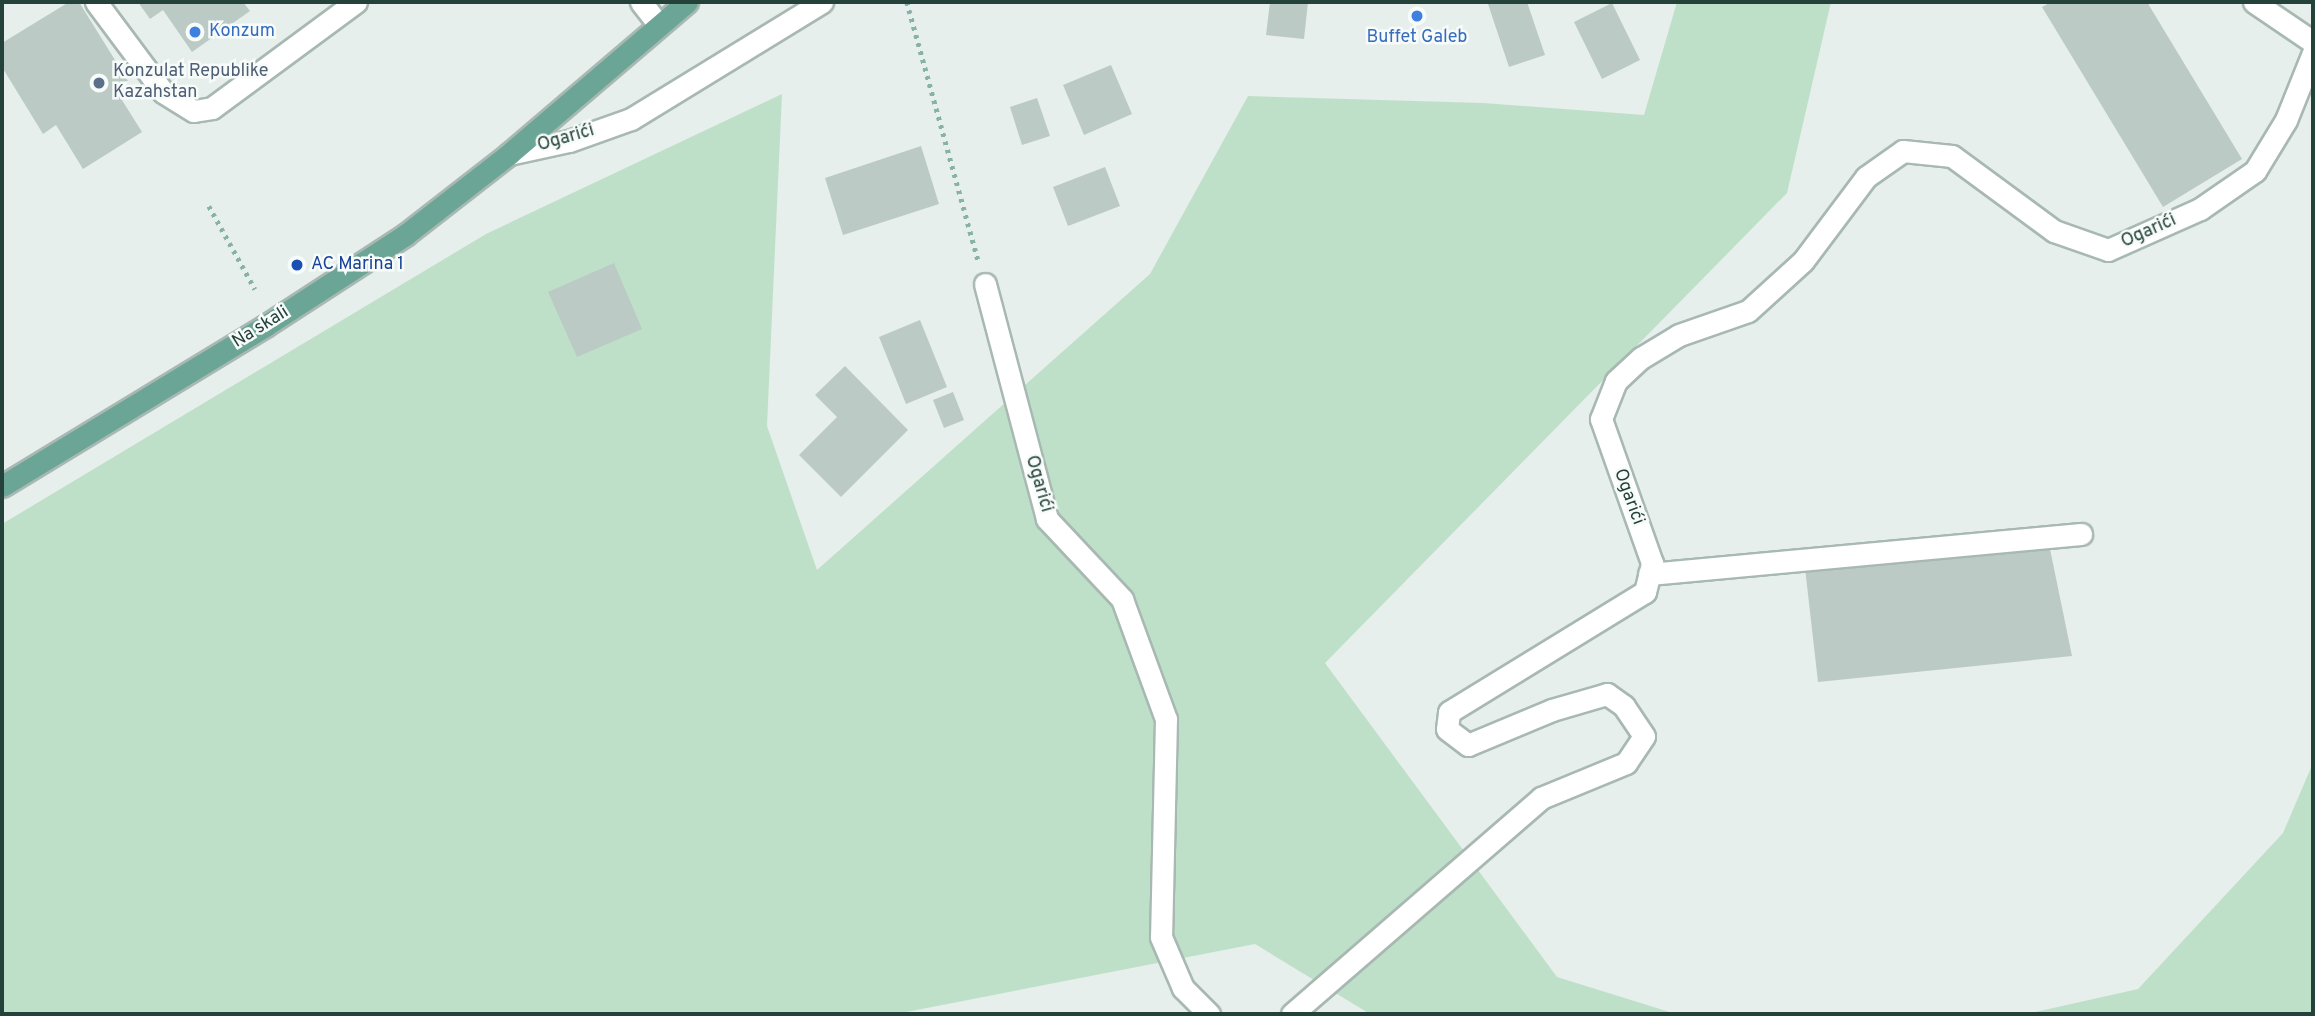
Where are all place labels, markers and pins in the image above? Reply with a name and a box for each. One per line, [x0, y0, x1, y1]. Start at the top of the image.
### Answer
marker: Buffet Galeb [1409, 8, 1425, 24]
place label: Konzum [209, 21, 275, 43]
marker: Konzum [187, 24, 203, 40]
place label: Buffet Galeb [1367, 27, 1467, 49]
place label: Konzulat Republike Kazahstan [113, 62, 268, 104]
marker: Konzulat Republike Kazahstan [91, 75, 107, 91]
place label: AC Marina 1 [311, 254, 404, 276]
marker: AC Marina 1 [289, 257, 305, 273]

